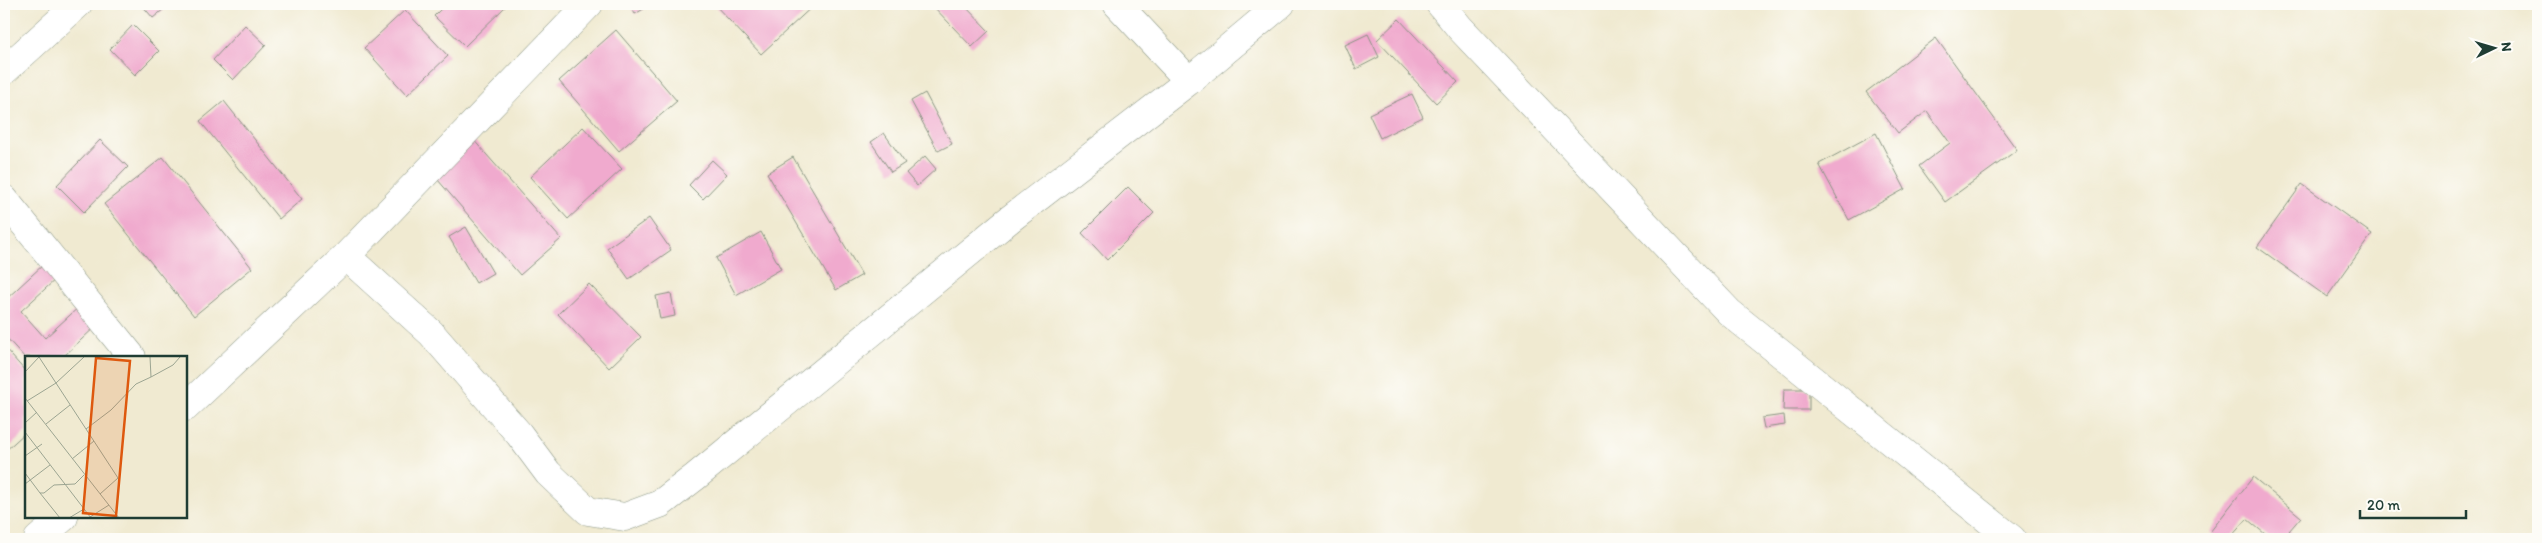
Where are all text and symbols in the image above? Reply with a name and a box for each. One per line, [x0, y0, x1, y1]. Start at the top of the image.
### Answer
north arrow [2470, 22, 2520, 72]
text: N [2498, 41, 2515, 52]
inset map [25, 356, 188, 518]
scale bar [2360, 488, 2466, 520]
text: 20 m [2367, 496, 2401, 514]

